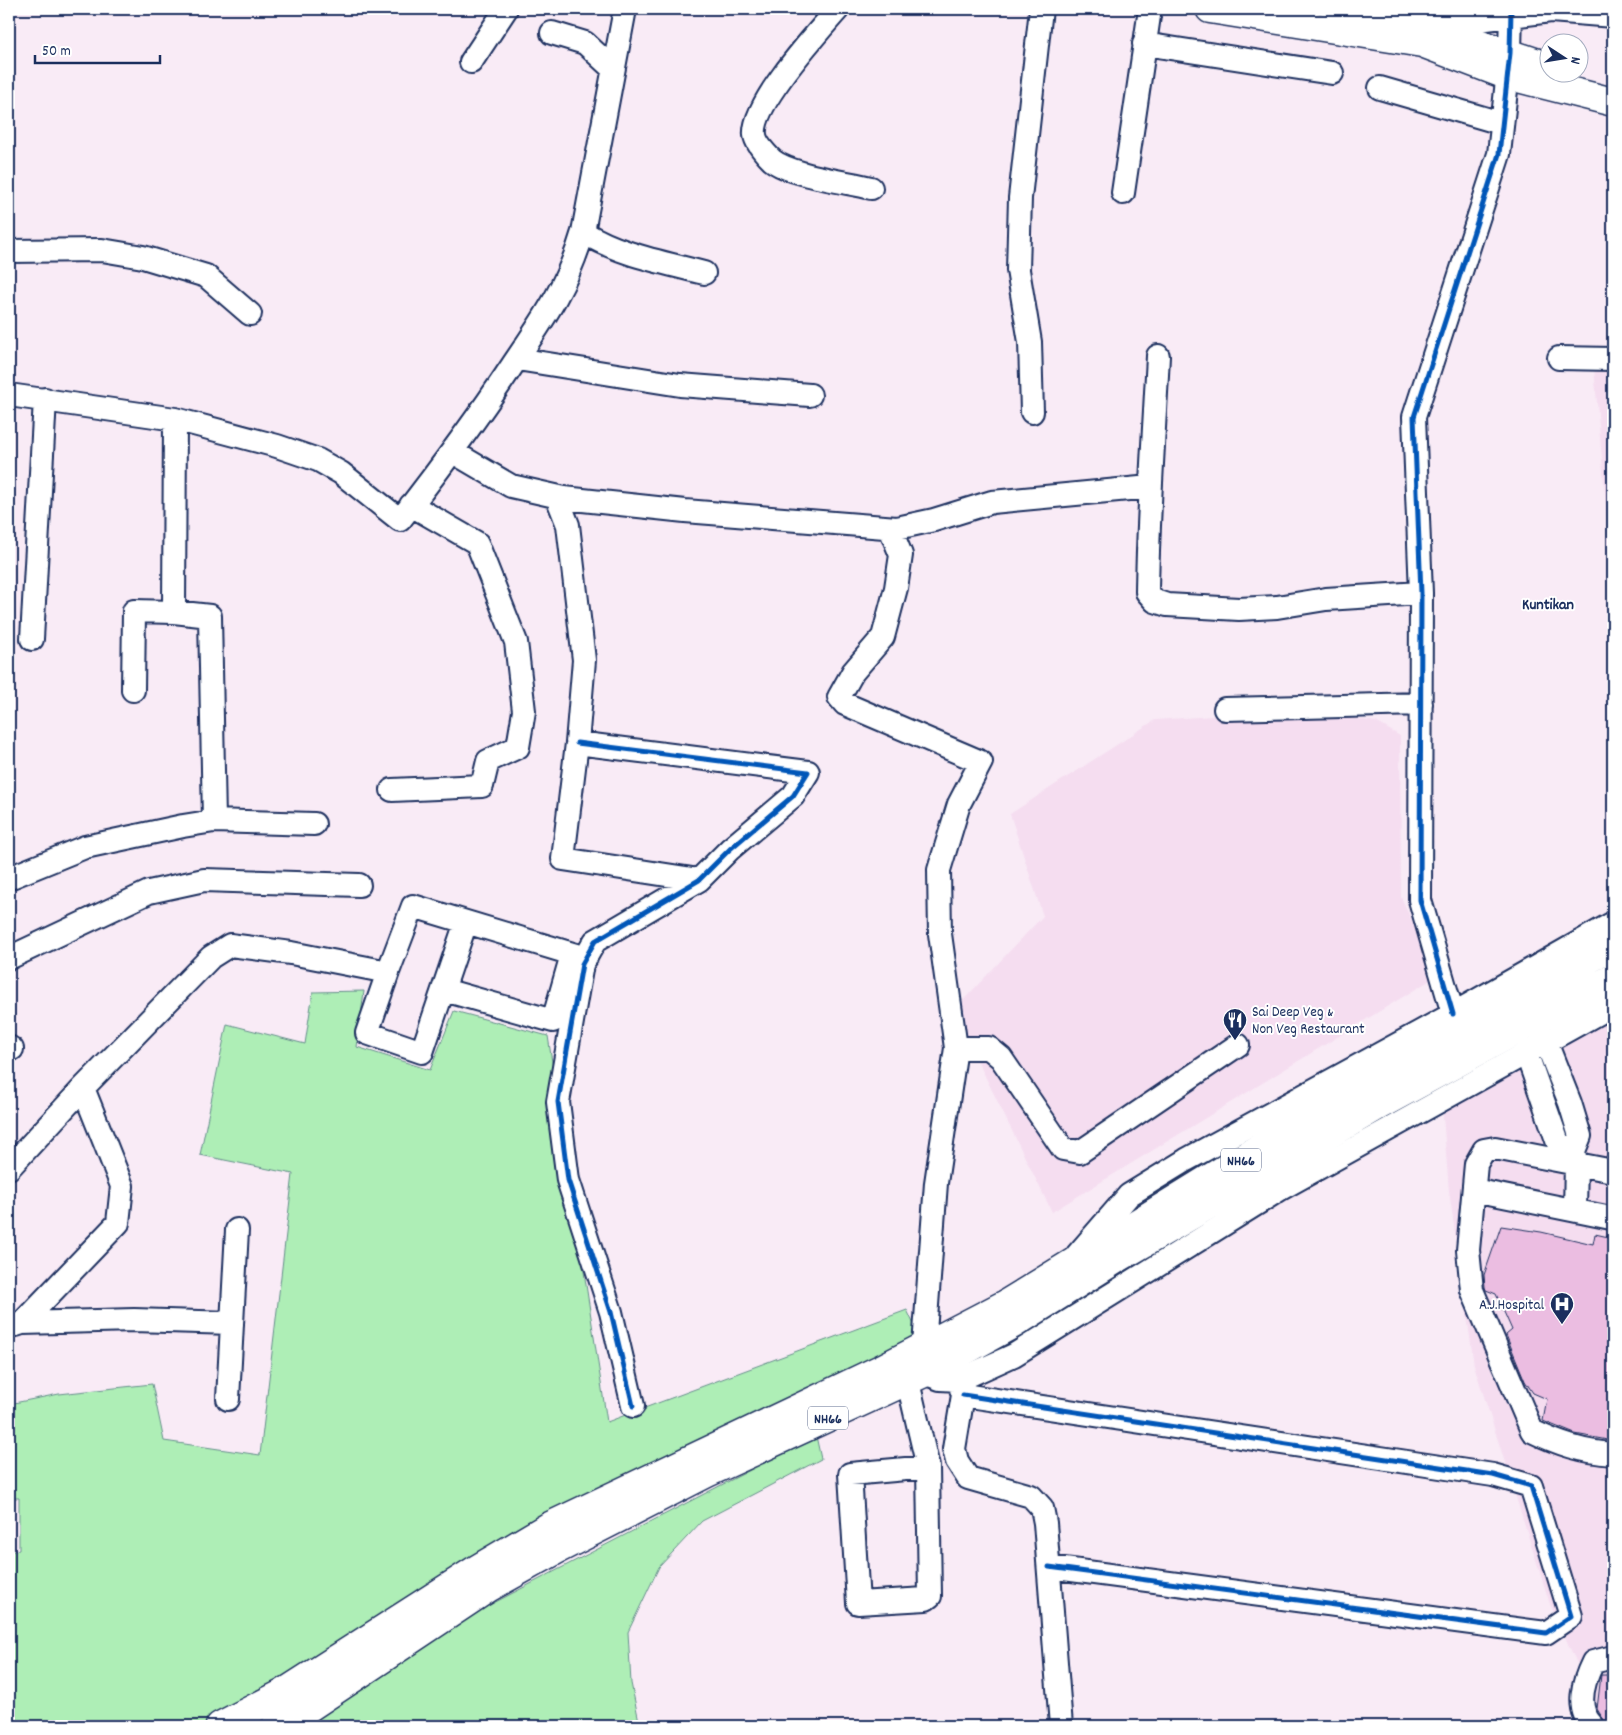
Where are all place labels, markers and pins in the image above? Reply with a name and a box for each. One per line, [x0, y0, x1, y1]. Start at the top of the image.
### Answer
place label: Sai Deep Veg & Non Veg Restaurant [1252, 1002, 1365, 1041]
restaurant icon: Sai Deep Veg & Non Veg Restaurant [1222, 1007, 1248, 1041]
hospital icon: A.J.Hospital [1549, 1291, 1575, 1325]
place label: A.J.Hospital [1479, 1295, 1544, 1317]

